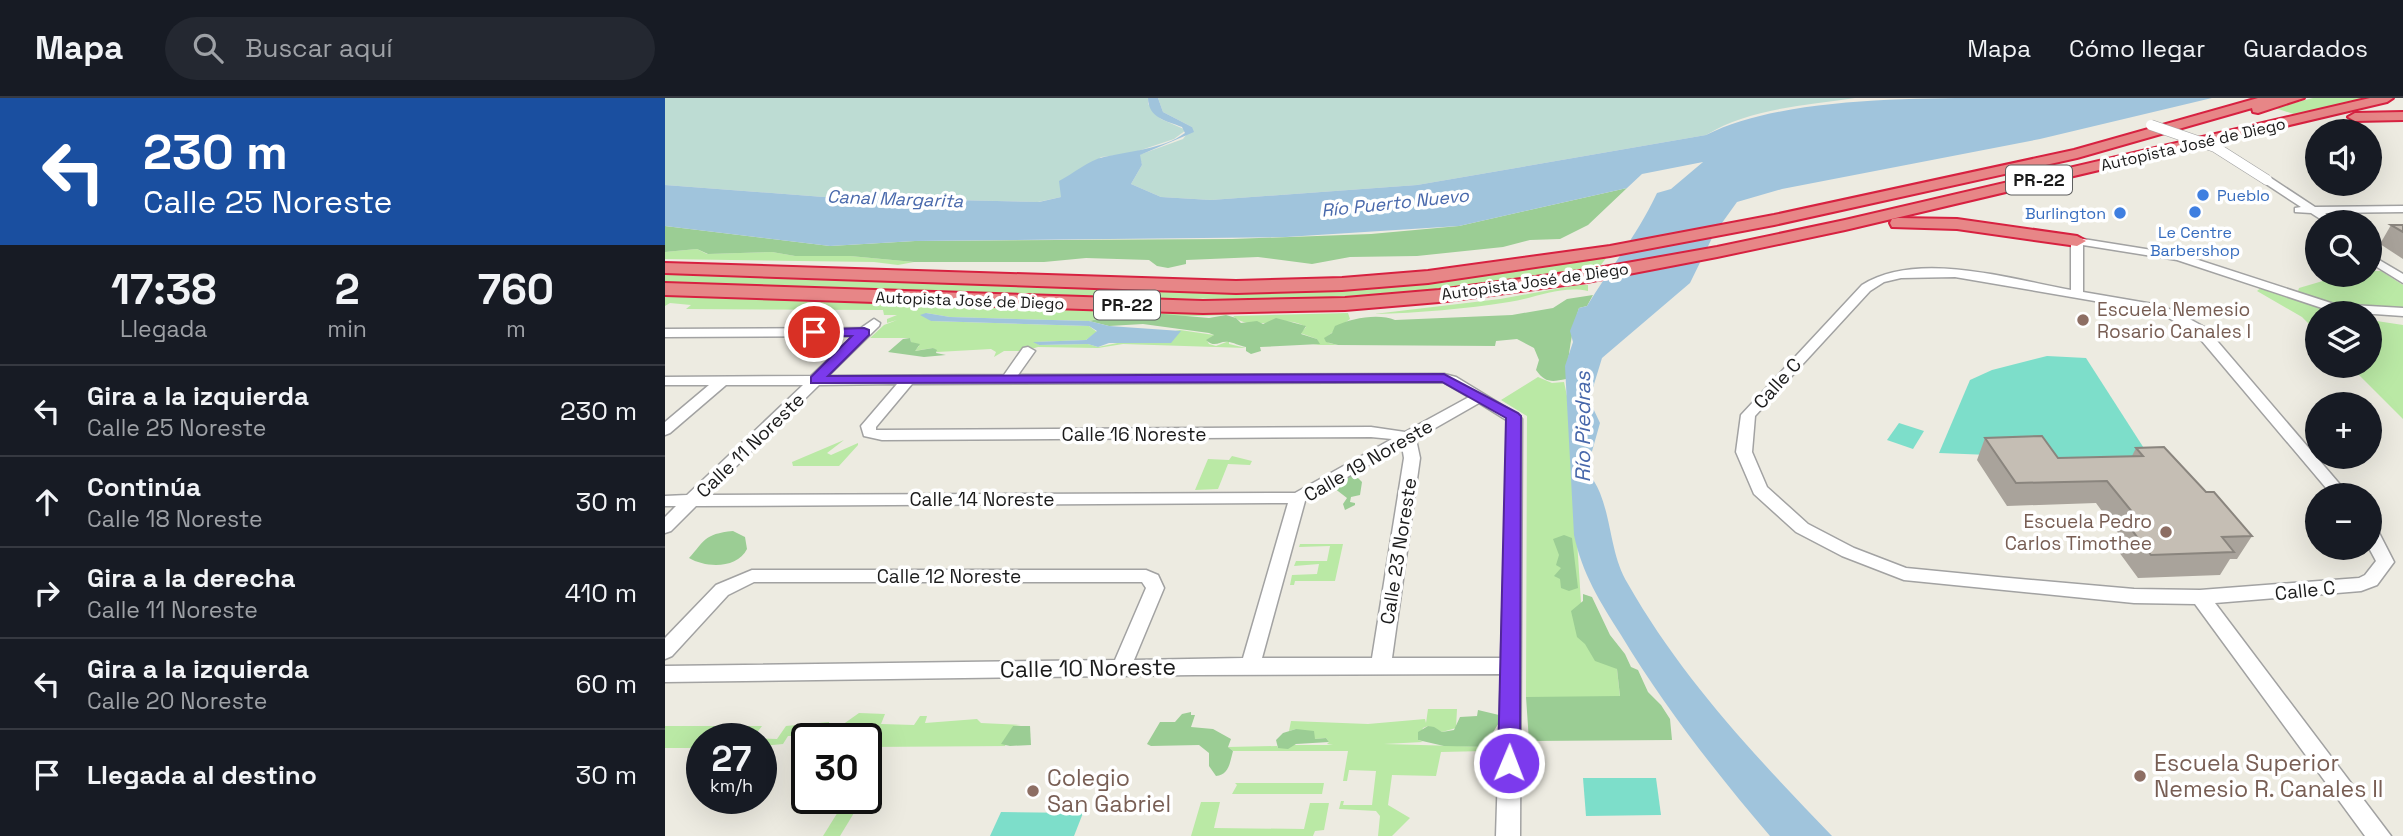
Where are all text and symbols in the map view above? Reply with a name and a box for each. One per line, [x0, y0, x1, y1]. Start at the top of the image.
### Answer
search box [165, 17, 655, 80]
text: Mapa [35, 27, 123, 69]
icon: search [189, 29, 227, 67]
text: Buscar aquí [245, 31, 393, 65]
text: Mapa [1967, 33, 2031, 64]
text: Cómo llegar [2069, 33, 2205, 64]
text: Guardados [2243, 33, 2368, 64]
street label: Autopista José de Diego [2099, 113, 2288, 176]
map controls [2305, 119, 2382, 560]
button: sound [2305, 119, 2382, 196]
text: 230 m [143, 121, 288, 183]
icon: left [28, 126, 119, 217]
road number: PR-22 [2006, 166, 2072, 194]
text: Calle 25 Noreste [143, 182, 393, 222]
water label: Río Puerto Nuevo [1320, 183, 1471, 222]
water label: Canal Margarita [826, 185, 964, 212]
place label: Pueblo [2217, 185, 2270, 206]
marker: Pueblo [2195, 187, 2211, 203]
place label: Burlington [2025, 203, 2106, 224]
marker: Le Centre Barbershop [2187, 204, 2203, 220]
marker: Burlington [2112, 205, 2128, 221]
button: search [2305, 210, 2382, 287]
place label: Le Centre Barbershop [2150, 222, 2240, 261]
street label: Autopista José de Diego [1440, 258, 1630, 305]
text: 17:38 [111, 263, 216, 316]
text: 2 [335, 263, 360, 316]
text: 760 [478, 263, 554, 316]
street label: Autopista José de Diego [875, 287, 1065, 314]
road number: PR-22 [1094, 290, 1160, 320]
place label: Escuela Nemesio Rosario Canales I [2097, 297, 2251, 344]
button: layers [2305, 301, 2382, 378]
pin [784, 302, 844, 362]
marker: Escuela Nemesio Rosario Canales I [2075, 312, 2091, 328]
icon: arrive [795, 313, 833, 351]
text: Llegada [120, 314, 207, 344]
text: min [327, 314, 367, 344]
text: m [506, 314, 526, 344]
street label: Calle C [1748, 352, 1807, 414]
water label: Río Piedras [1569, 371, 1596, 483]
text: Gira a la izquierda [87, 379, 309, 413]
street label: Calle 11 Noreste [691, 387, 810, 503]
icon: left [28, 392, 66, 430]
button: + [2305, 392, 2382, 469]
text: 230 m [560, 394, 637, 428]
text: Calle 25 Noreste [87, 413, 266, 443]
street label: Calle 19 Noreste [1299, 413, 1437, 507]
street label: Calle 16 Noreste [1062, 422, 1206, 447]
text: Continúa [87, 470, 201, 504]
street label: Calle 23 Noreste [1375, 476, 1422, 626]
icon: ahead [28, 483, 66, 521]
button: − [2305, 483, 2382, 560]
text: 30 m [576, 485, 637, 519]
street label: Calle 14 Noreste [909, 487, 1055, 512]
text: Calle 18 Noreste [87, 504, 263, 534]
place label: Escuela Pedro Carlos Timothee [2005, 509, 2152, 556]
marker: Escuela Pedro Carlos Timothee [2158, 524, 2174, 540]
text: Gira a la derecha [87, 561, 296, 595]
street label: Calle 12 Noreste [877, 564, 1021, 589]
icon: right [28, 574, 66, 612]
street label: Calle C [2274, 575, 2337, 606]
text: 410 m [565, 576, 637, 610]
text: Calle 11 Noreste [87, 595, 258, 625]
street label: Calle 10 Noreste [1000, 651, 1176, 685]
text: Gira a la izquierda [87, 652, 309, 686]
icon: left [28, 665, 66, 703]
text: 60 m [575, 667, 637, 701]
text: Calle 20 Noreste [87, 686, 267, 716]
speed limit sign: 30 [791, 723, 882, 814]
position arrow [1472, 726, 1546, 800]
text: 27 [712, 737, 751, 781]
place label: Escuela Superior Nemesio R. Canales II [2154, 748, 2383, 804]
icon: arrive [28, 756, 66, 794]
text: Llegada al destino [87, 758, 317, 792]
text: 30 m [576, 758, 637, 792]
place label: Colegio San Gabriel [1047, 763, 1171, 819]
marker: Escuela Superior Nemesio R. Canales II [2132, 768, 2148, 784]
text: km/h [710, 774, 753, 797]
marker: Colegio San Gabriel [1025, 783, 1041, 799]

